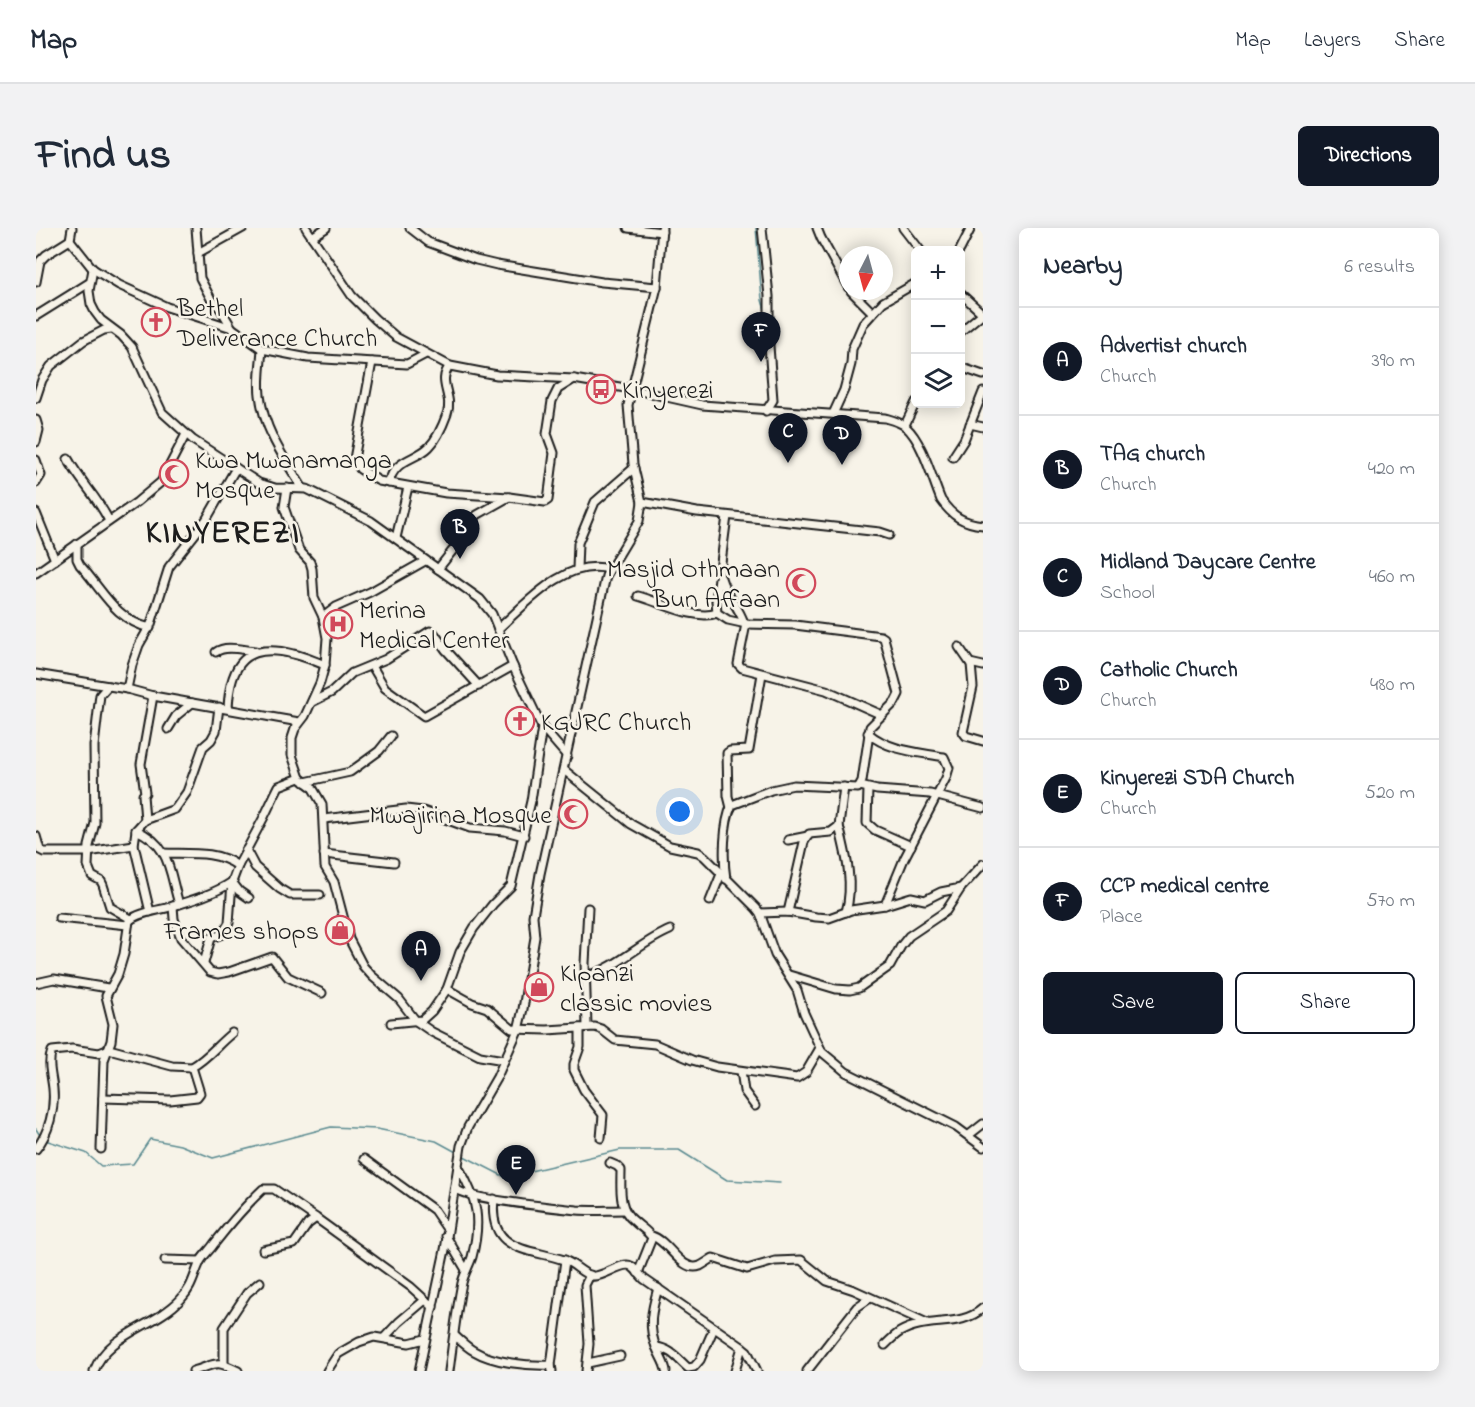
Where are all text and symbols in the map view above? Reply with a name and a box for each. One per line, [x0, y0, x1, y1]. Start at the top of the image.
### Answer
text: Map [30, 21, 77, 62]
text: Map [1235, 26, 1271, 56]
text: Layers [1304, 26, 1361, 56]
text: Share [1394, 26, 1445, 56]
text: Find us [36, 126, 171, 187]
button: Directions [1298, 126, 1439, 186]
north arrow [839, 246, 893, 300]
map controls [911, 246, 965, 408]
button: + [911, 246, 965, 300]
text: Nearby [1043, 248, 1122, 286]
text: 6 results [1344, 253, 1415, 282]
place label: Bethel Deliverance Church [176, 291, 377, 359]
button: − [911, 300, 965, 354]
church icon: Bethel Deliverance Church [140, 306, 172, 338]
pin: F [742, 312, 780, 362]
text: Advertist church [1100, 331, 1247, 363]
text: A [1056, 347, 1069, 376]
text: 390 m [1372, 347, 1415, 376]
button: layers [911, 354, 965, 408]
text: Church [1100, 363, 1156, 392]
bus stop icon: Kinyerezi [585, 373, 617, 405]
place label: Kinyerezi [622, 373, 714, 411]
pin: C [768, 414, 807, 463]
pin: D [822, 416, 862, 465]
text: TAG church [1100, 439, 1205, 471]
place label: Kwa Mwanamanga Mosque [195, 443, 392, 511]
text: B [1056, 455, 1069, 484]
text: 420 m [1368, 455, 1415, 484]
mosque icon: Kwa Mwanamanga Mosque [158, 458, 190, 490]
text: Church [1100, 471, 1156, 500]
pin: B [440, 510, 480, 559]
district label: KINYEREZI [145, 511, 301, 558]
text: Midland Daycare Centre [1100, 547, 1316, 579]
place label: Masjid Othmaan Bun Affaan [607, 552, 780, 620]
text: C [1057, 563, 1068, 592]
text: 460 m [1369, 563, 1415, 592]
mosque icon: Masjid Othmaan Bun Affaan [785, 567, 817, 599]
text: School [1100, 579, 1155, 608]
place label: Merina Medical Center [359, 593, 510, 661]
hospital icon: Merina Medical Center [322, 608, 354, 640]
text: Catholic Church [1100, 655, 1238, 687]
text: D [1055, 671, 1070, 700]
text: 480 m [1370, 671, 1415, 700]
text: Church [1100, 687, 1156, 716]
church icon: KGJRC Church [504, 705, 536, 737]
place label: KGJRC Church [541, 705, 691, 743]
text: Kinyerezi SDA Church [1100, 763, 1294, 795]
text: E [1056, 779, 1069, 808]
text: 520 m [1364, 779, 1415, 808]
text: Church [1100, 795, 1156, 824]
your location [665, 797, 694, 826]
place label: Mwajirina Mosque [369, 798, 552, 836]
mosque icon: Mwajirina Mosque [557, 798, 589, 830]
text: CCP medical centre [1100, 871, 1269, 903]
text: F [1056, 887, 1069, 916]
text: 570 m [1366, 887, 1415, 916]
text: Place [1100, 903, 1142, 932]
place label: Frames shops [163, 914, 319, 952]
shop icon: Frames shops [324, 914, 356, 946]
pin: A [402, 932, 440, 981]
place label: Kipanzi classic movies [560, 956, 712, 1024]
shop icon: Kipanzi classic movies [523, 971, 555, 1003]
button: Save [1043, 972, 1223, 1034]
button: Share [1235, 972, 1415, 1034]
pin: E [496, 1146, 536, 1195]

